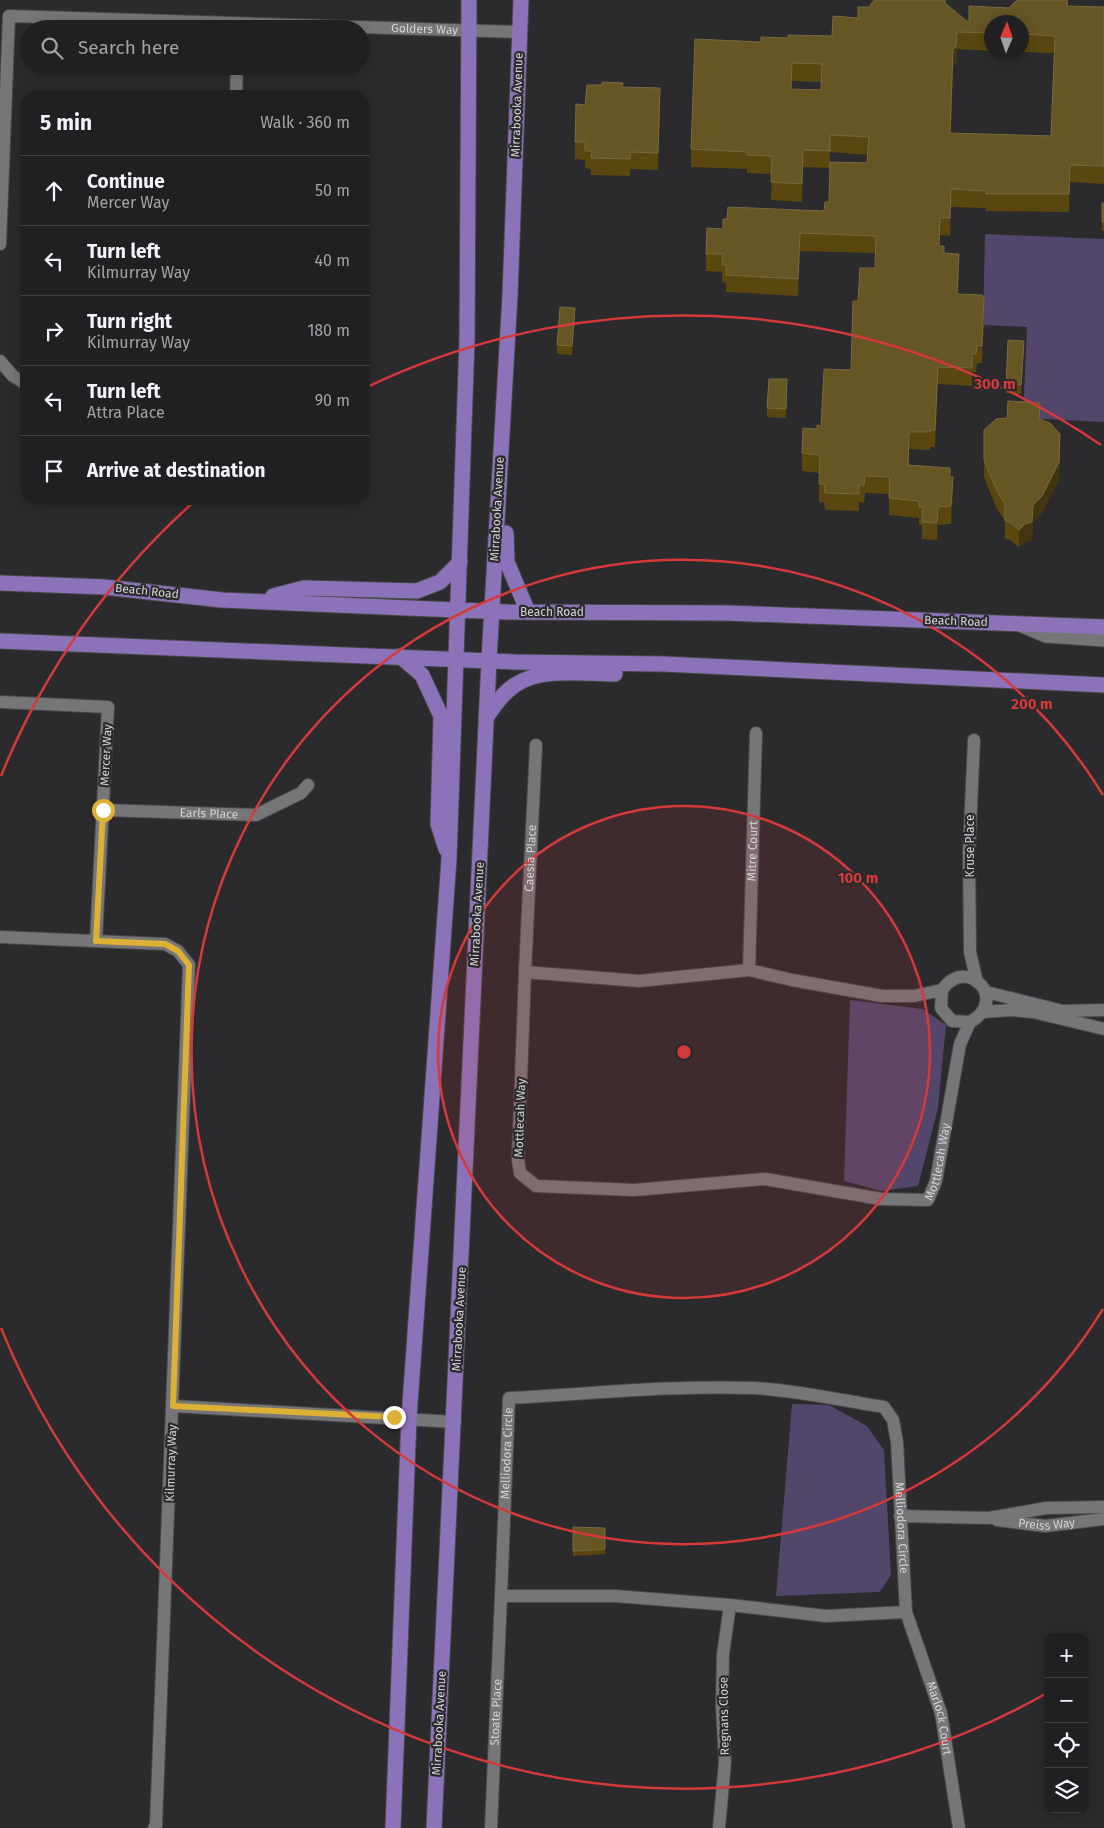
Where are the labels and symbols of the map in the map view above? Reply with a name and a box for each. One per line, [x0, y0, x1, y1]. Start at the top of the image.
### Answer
north arrow [984, 15, 1029, 60]
street label: Golders Way [391, 21, 458, 37]
street label: Mirrabooka Avenue [508, 52, 526, 158]
text: 300 m [973, 375, 1016, 393]
street label: Mirrabooka Avenue [487, 456, 507, 562]
street label: Beach Road [115, 581, 179, 601]
street label: Beach Road [520, 605, 584, 619]
street label: Beach Road [924, 613, 988, 629]
text: 200 m [1011, 695, 1053, 713]
street label: Mercer Way [97, 724, 115, 786]
route start [92, 799, 115, 822]
street label: Earls Place [179, 806, 239, 821]
street label: Kruse Place [963, 815, 977, 877]
street label: Mitre Court [745, 820, 760, 882]
street label: Caesia Place [522, 824, 539, 892]
street label: Mirrabooka Avenue [467, 861, 487, 967]
text: 100 m [838, 869, 878, 887]
centre of rings [675, 1043, 693, 1061]
street label: Mottlecah Way [512, 1078, 528, 1158]
street label: Mottlecah Way [922, 1122, 953, 1203]
street label: Mirrabooka Avenue [449, 1266, 469, 1372]
route end [383, 1406, 406, 1429]
street label: Melliodora Circle [498, 1407, 516, 1499]
street label: Kilmurray Way [163, 1424, 179, 1502]
street label: Melliodora Circle [892, 1482, 911, 1574]
street label: Preiss Way [1017, 1515, 1076, 1533]
street label: Mirrabooka Avenue [429, 1670, 449, 1776]
street label: Regnans Close [716, 1677, 732, 1755]
street label: Stoate Place [488, 1678, 504, 1746]
street label: Marlock Court [924, 1679, 955, 1757]

